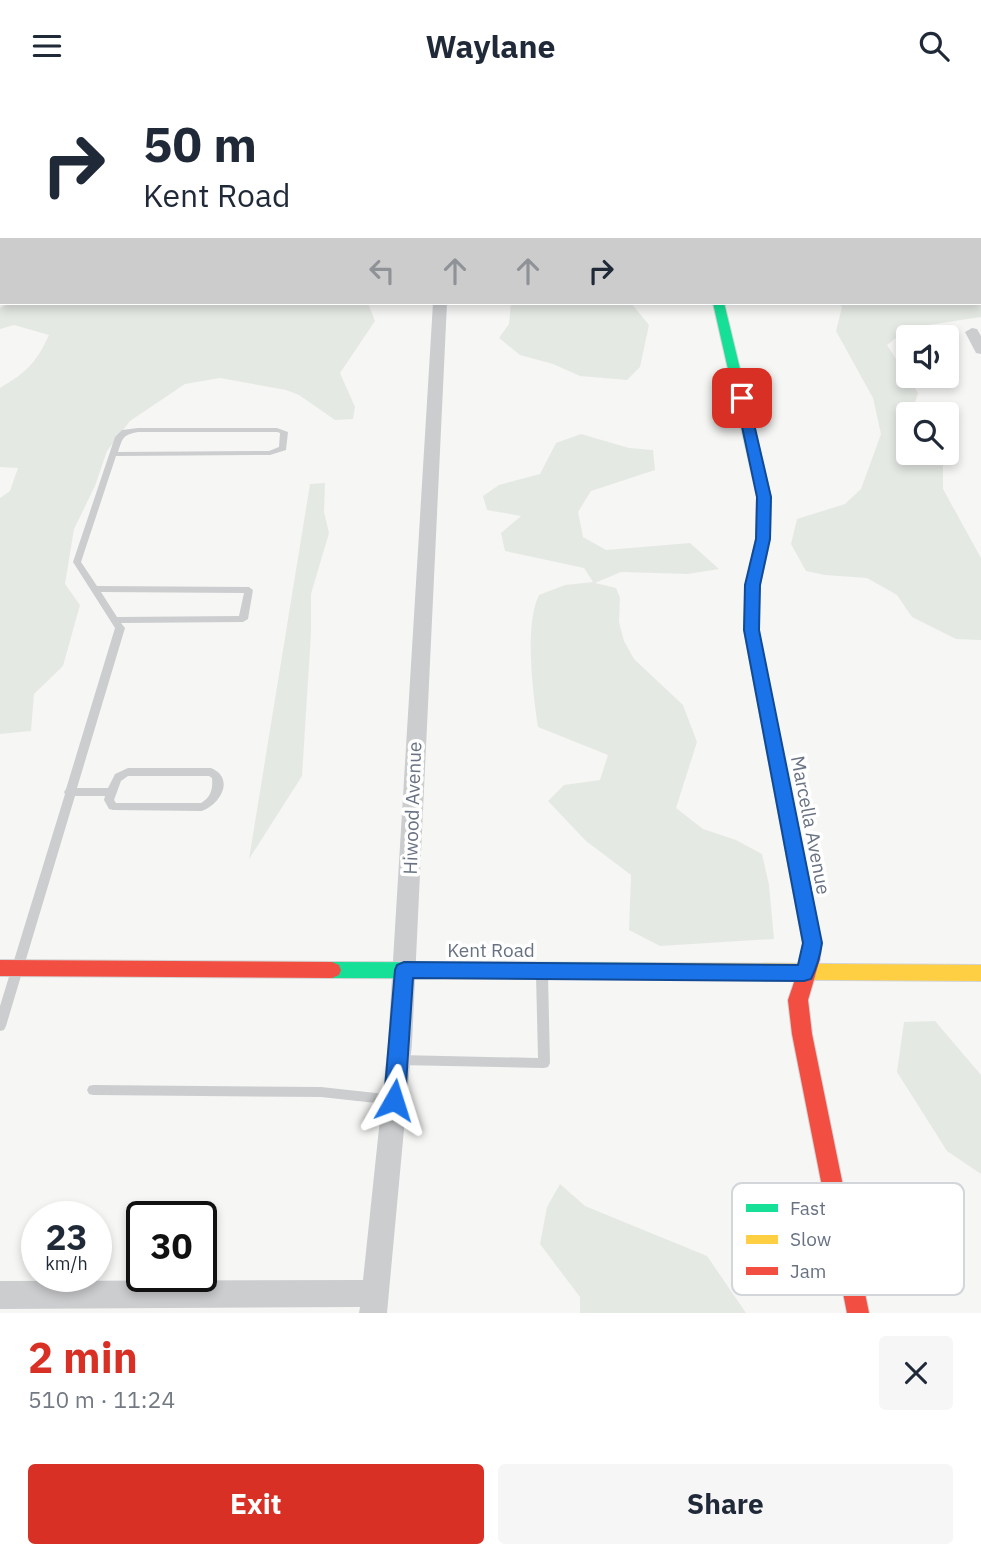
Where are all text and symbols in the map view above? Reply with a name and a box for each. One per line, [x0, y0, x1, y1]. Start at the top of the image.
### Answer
text: Waylane [425, 25, 556, 67]
icon: menu [28, 27, 66, 65]
icon: search [915, 27, 953, 65]
text: 50 m [143, 112, 257, 175]
icon: right [28, 119, 119, 210]
text: Kent Road [143, 174, 291, 216]
icon: left [363, 252, 401, 290]
icon: ahead [436, 252, 474, 290]
icon: ahead [509, 252, 547, 290]
icon: right [582, 252, 620, 290]
map controls [896, 325, 959, 465]
button: sound [896, 325, 959, 388]
pin [712, 368, 772, 428]
icon: arrive [723, 379, 761, 417]
button: search [896, 402, 959, 465]
street label: Hiwood Avenue [398, 741, 426, 875]
street label: Marcella Avenue [786, 754, 836, 896]
street label: Kent Road [447, 938, 535, 962]
position arrow [357, 1063, 431, 1137]
legend [732, 1183, 964, 1295]
text: Fast [790, 1196, 826, 1220]
speed limit sign: 30 [126, 1201, 217, 1292]
text: 23 [45, 1214, 88, 1260]
text: Slow [790, 1227, 831, 1251]
text: km/h [45, 1252, 88, 1275]
text: Jam [790, 1259, 826, 1283]
text: 2 min [28, 1330, 138, 1385]
button: close [879, 1336, 953, 1410]
text: 510 m · 11:24 [28, 1384, 175, 1414]
button: Exit [28, 1464, 484, 1544]
button: Share [498, 1464, 953, 1544]

